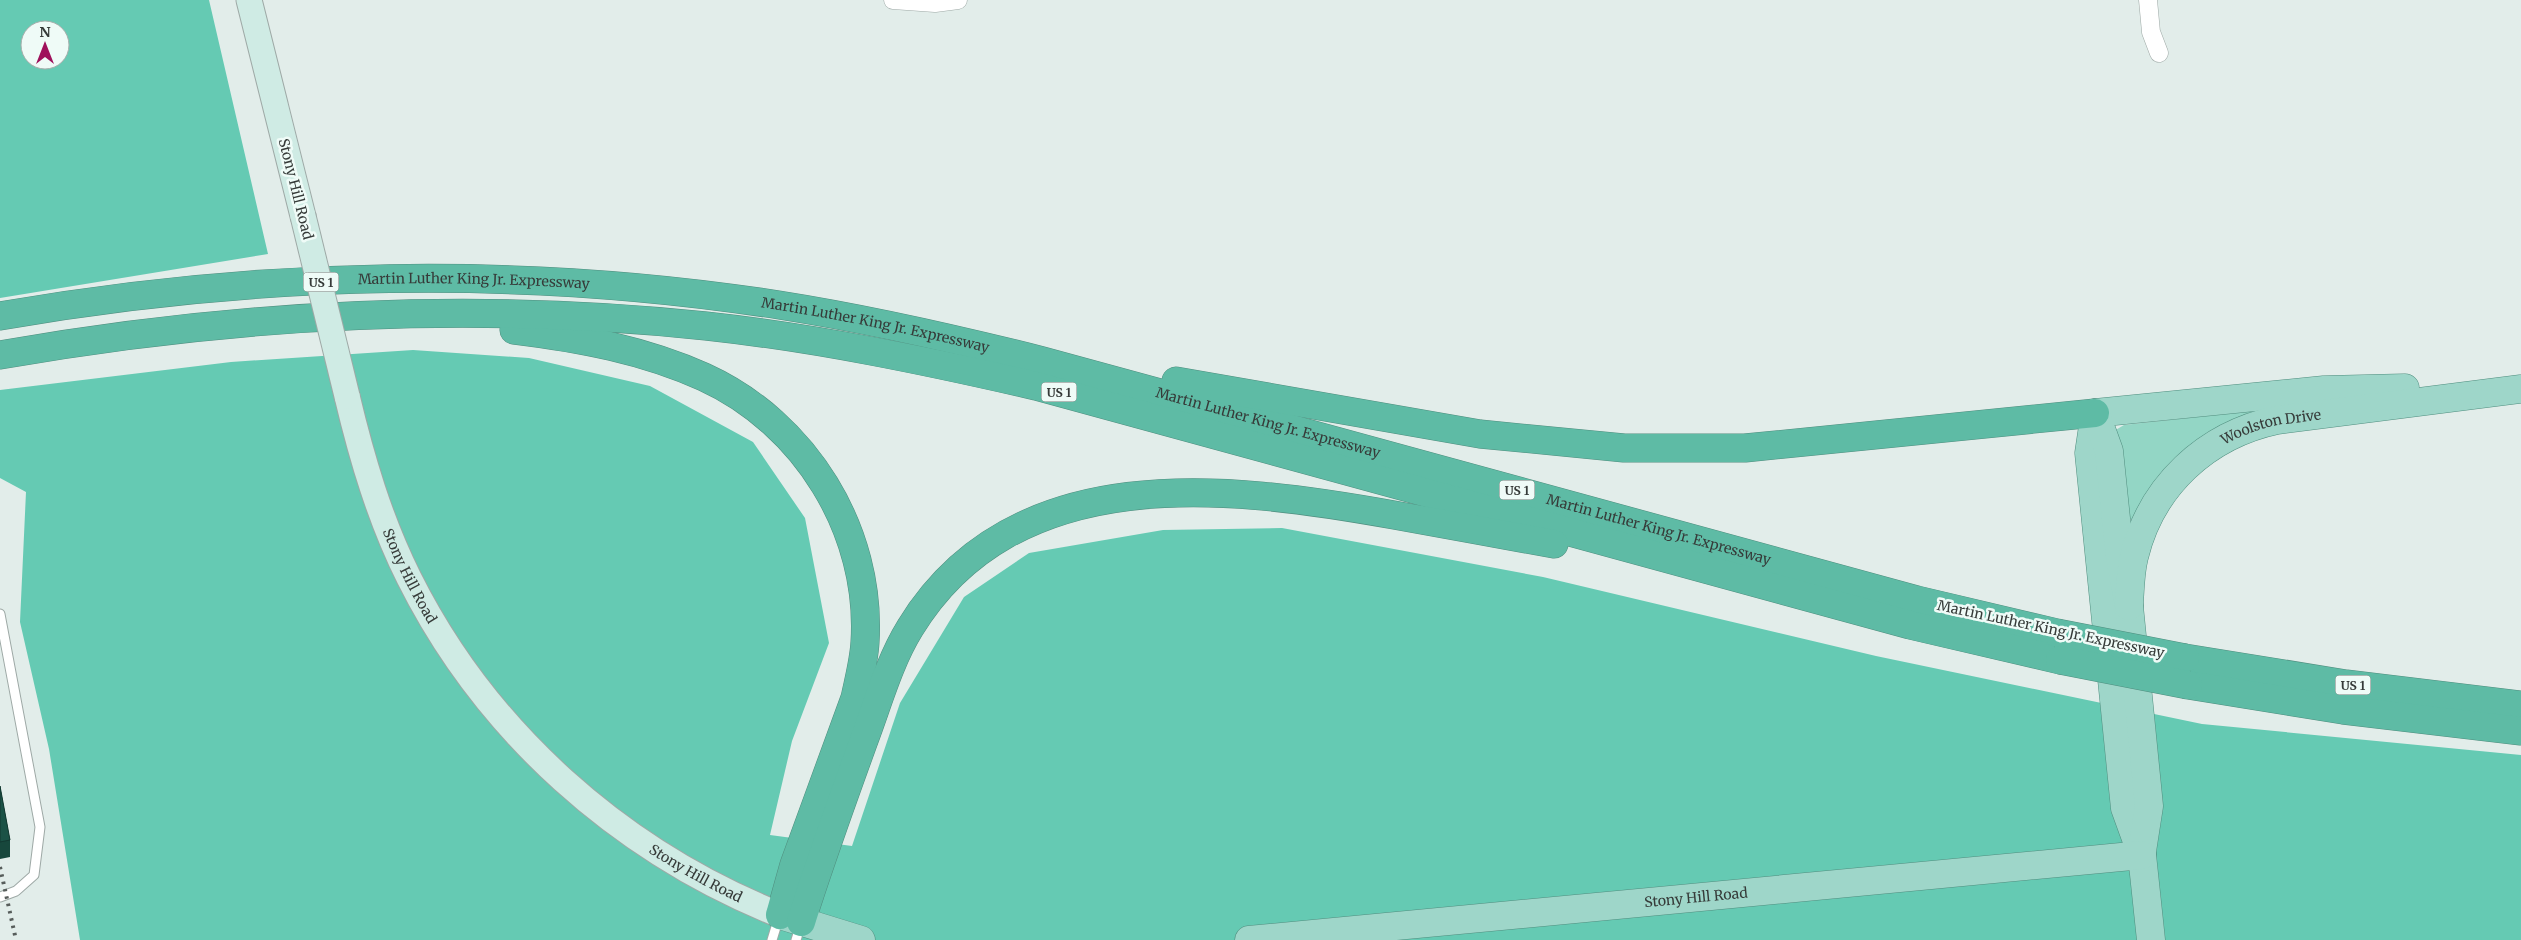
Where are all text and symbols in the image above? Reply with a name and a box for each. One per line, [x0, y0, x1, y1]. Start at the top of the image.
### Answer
north arrow [20, 20, 70, 70]
text: N [39, 23, 51, 41]
street label: Stony Hill Road [275, 137, 317, 242]
street label: Martin Luther King Jr. Expressway [358, 269, 591, 293]
road number: US 1 [304, 272, 338, 292]
street label: Martin Luther King Jr. Expressway [760, 293, 992, 357]
road number: US 1 [1042, 382, 1076, 402]
street label: Martin Luther King Jr. Expressway [1154, 383, 1383, 462]
street label: Woolston Drive [2217, 405, 2322, 449]
road number: US 1 [1500, 480, 1534, 500]
street label: Martin Luther King Jr. Expressway [1545, 490, 1774, 569]
street label: Stony Hill Road [379, 526, 441, 627]
street label: Martin Luther King Jr. Expressway [1936, 596, 2167, 662]
road number: US 1 [2336, 676, 2370, 694]
street label: Stony Hill Road [646, 840, 746, 907]
street label: Stony Hill Road [1644, 884, 1749, 911]

